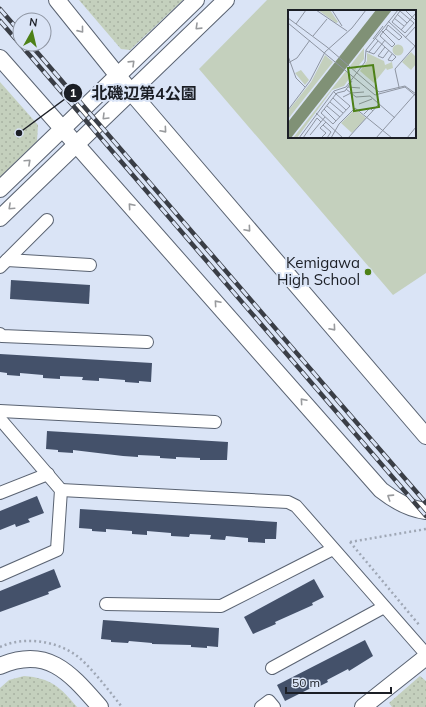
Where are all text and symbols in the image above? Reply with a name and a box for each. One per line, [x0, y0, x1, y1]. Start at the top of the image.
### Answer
inset map [288, 10, 416, 138]
north arrow [12, 12, 52, 52]
text: N [28, 15, 38, 30]
one-way arrow [195, 22, 203, 30]
one-way arrow [77, 26, 84, 33]
one-way arrow [127, 60, 135, 68]
callout: 北磯辺第4公園 [63, 79, 205, 107]
text: 北磯辺第4公園 [91, 83, 197, 103]
text: 1 [69, 85, 77, 100]
one-way arrow [102, 112, 110, 120]
one-way arrow [159, 126, 166, 133]
one-way arrow [24, 160, 31, 167]
one-way arrow [8, 203, 16, 210]
one-way arrow [129, 203, 136, 210]
one-way arrow [244, 225, 251, 232]
place label: Kemigawa High School [277, 253, 360, 289]
marker: Kemigawa High School [363, 267, 373, 277]
one-way arrow [215, 301, 222, 308]
one-way arrow [328, 323, 335, 331]
one-way arrow [300, 398, 307, 406]
one-way arrow [387, 494, 394, 502]
scale bar [286, 669, 391, 695]
text: 50 m [292, 675, 320, 690]

